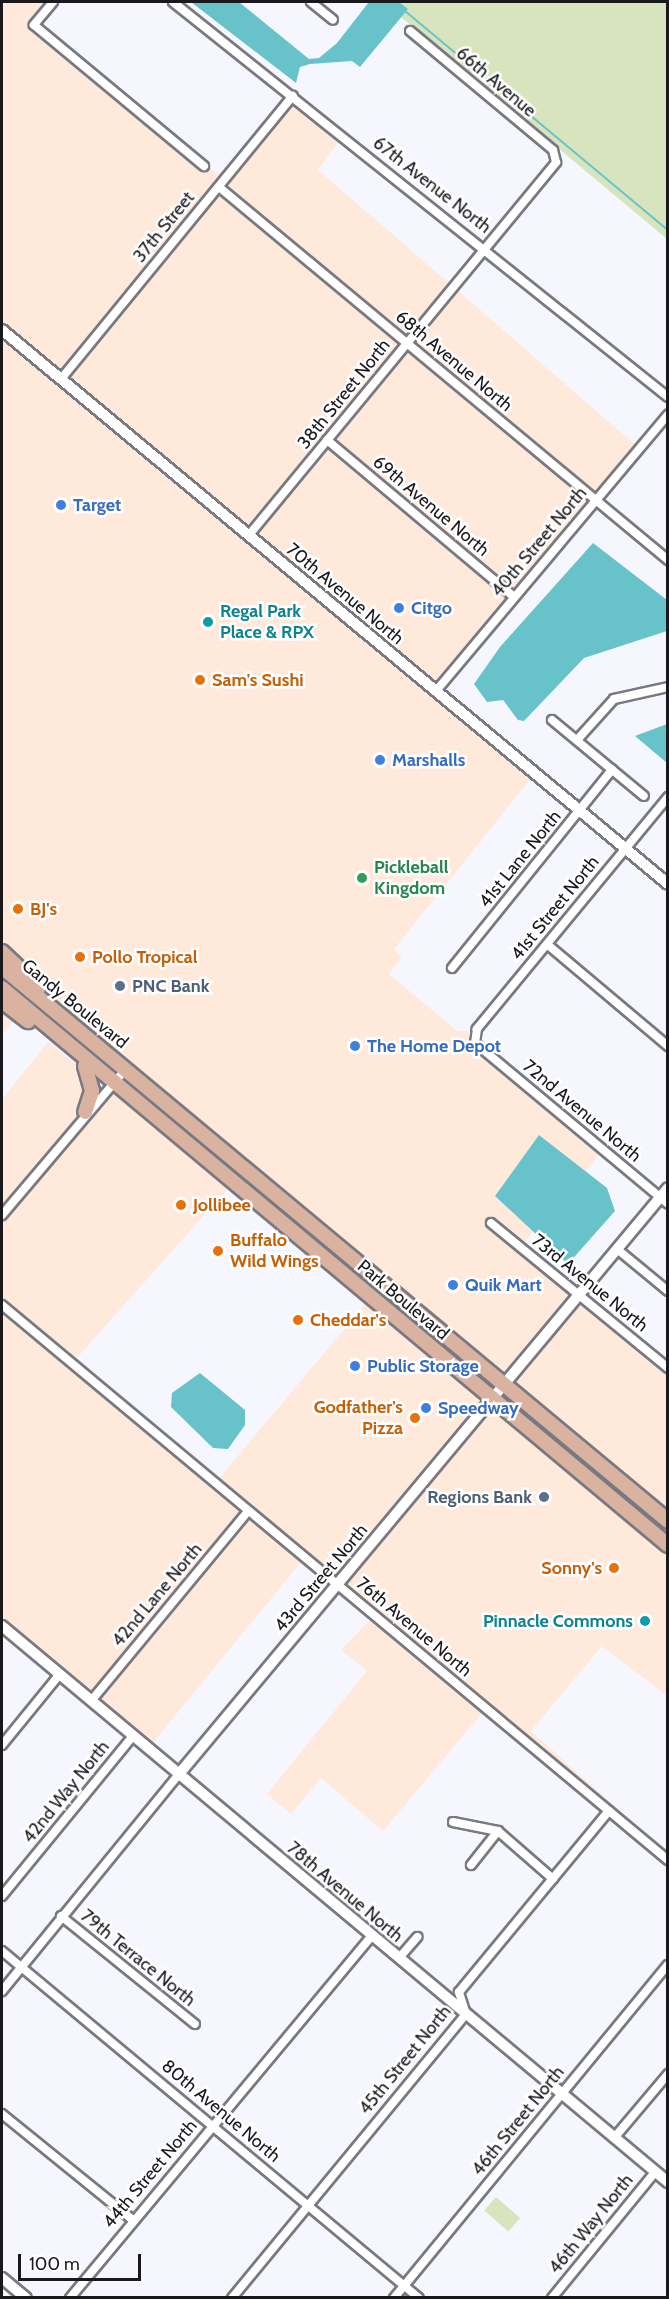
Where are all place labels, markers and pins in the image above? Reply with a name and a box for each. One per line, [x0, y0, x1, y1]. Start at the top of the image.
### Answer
place label: Target [73, 494, 121, 516]
marker: Target [54, 498, 68, 512]
place label: Citgo [411, 597, 452, 619]
place label: Regal Park Place & RPX [220, 601, 314, 644]
marker: Citgo [392, 601, 406, 615]
marker: Regal Park Place & RPX [201, 615, 215, 629]
place label: Sam's Sushi [212, 669, 304, 691]
marker: Sam's Sushi [193, 673, 207, 687]
place label: Marshalls [392, 749, 465, 771]
marker: Marshalls [373, 753, 387, 767]
place label: Pickleball Kingdom [374, 857, 448, 900]
marker: Pickleball Kingdom [355, 871, 369, 885]
place label: BJ's [30, 898, 57, 920]
marker: BJ's [11, 902, 25, 916]
place label: Pollo Tropical [92, 946, 197, 968]
marker: Pollo Tropical [73, 950, 87, 964]
place label: PNC Bank [132, 975, 209, 997]
marker: PNC Bank [113, 979, 127, 993]
place label: The Home Depot [367, 1035, 501, 1057]
marker: The Home Depot [348, 1039, 362, 1053]
place label: Jollibee [193, 1194, 251, 1216]
marker: Jollibee [174, 1198, 188, 1212]
place label: Buffalo Wild Wings [230, 1230, 319, 1272]
marker: Buffalo Wild Wings [211, 1244, 225, 1258]
place label: Quik Mart [465, 1274, 542, 1296]
marker: Quik Mart [446, 1278, 460, 1292]
place label: Cheddar's [310, 1309, 386, 1331]
marker: Cheddar's [291, 1313, 305, 1327]
place label: Public Storage [367, 1355, 479, 1377]
marker: Public Storage [348, 1359, 362, 1373]
place label: Godfather's Pizza [314, 1397, 403, 1440]
place label: Speedway [438, 1397, 519, 1419]
marker: Speedway [419, 1401, 433, 1415]
marker: Godfather's Pizza [408, 1411, 422, 1425]
place label: Regions Bank [427, 1486, 532, 1508]
marker: Regions Bank [537, 1490, 551, 1504]
place label: Sonny's [541, 1557, 602, 1579]
marker: Sonny's [607, 1561, 621, 1575]
place label: Pinnacle Commons [483, 1610, 633, 1632]
marker: Pinnacle Commons [638, 1614, 652, 1628]

